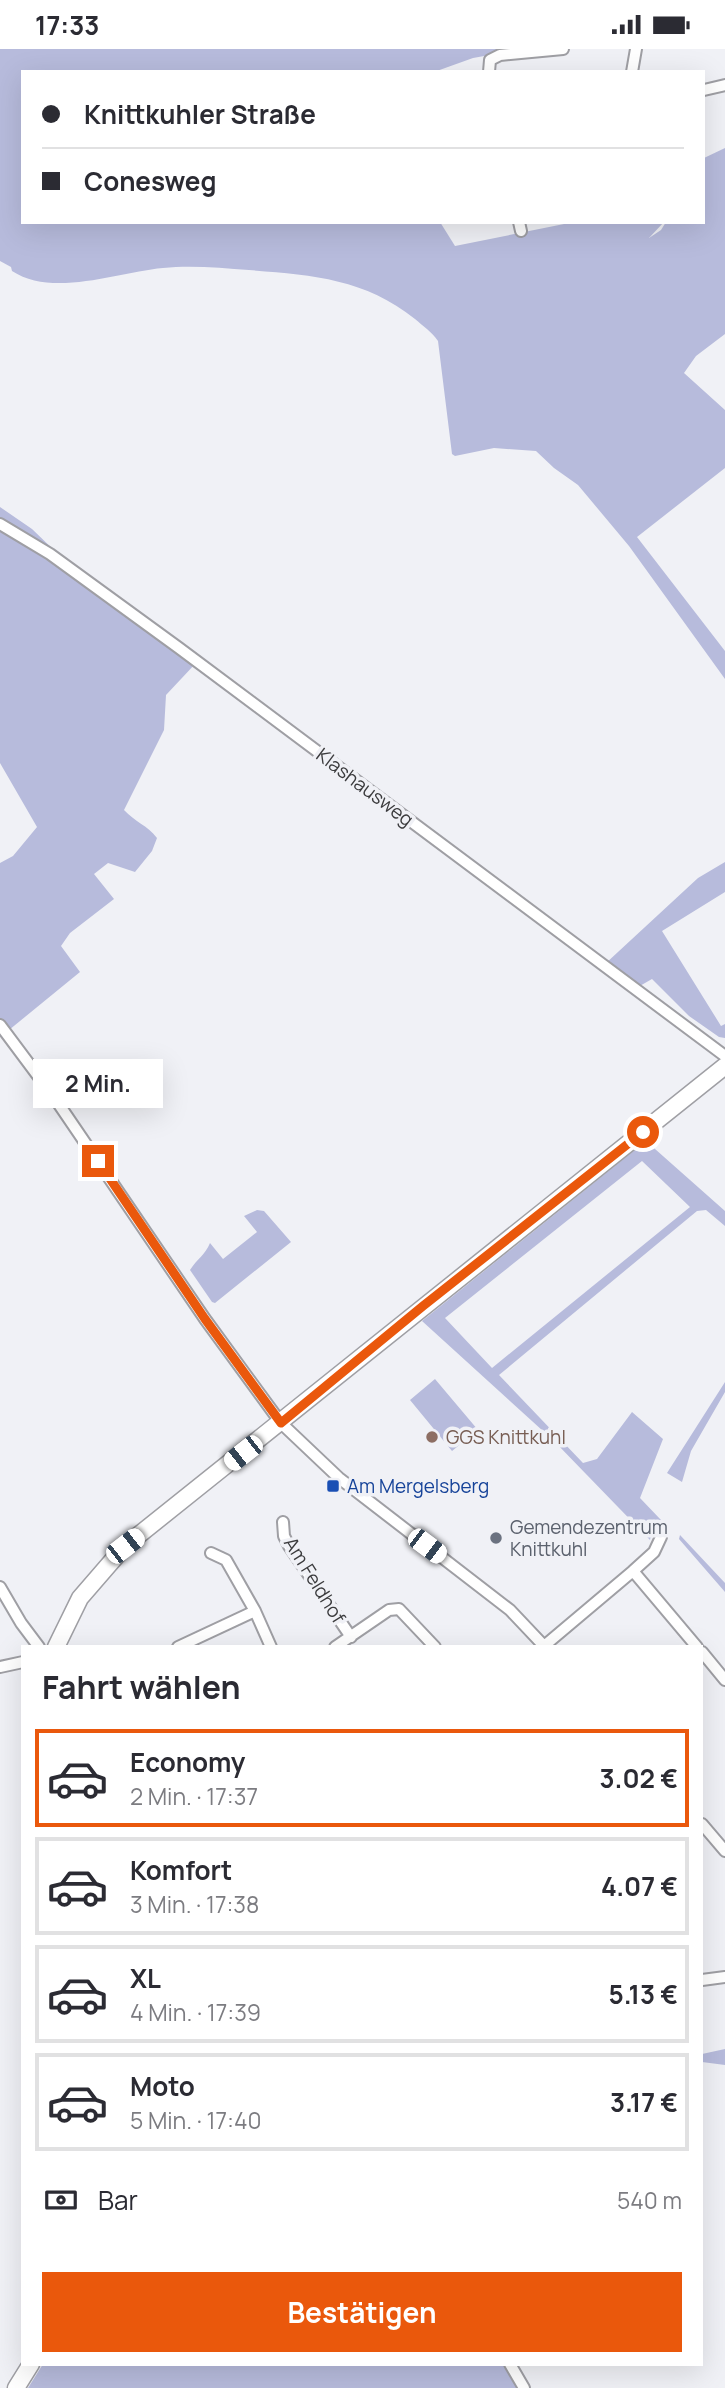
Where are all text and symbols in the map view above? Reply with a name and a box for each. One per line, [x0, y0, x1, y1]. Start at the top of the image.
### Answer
text: 17:33 [35, 7, 99, 43]
text: Knittkuhler Straße [84, 96, 316, 132]
text: Conesweg [84, 163, 217, 199]
street label: Klashausweg [311, 742, 419, 832]
callout: 2 Min. [33, 1059, 163, 1109]
text: 2 Min. [65, 1067, 131, 1099]
route start [627, 1116, 659, 1148]
route end [82, 1145, 114, 1177]
place label: GGS Knittkuhl [446, 1424, 566, 1450]
marker: GGS Knittkuhl [424, 1429, 440, 1445]
car [220, 1432, 267, 1474]
place label: Am Mergelsberg [347, 1473, 489, 1499]
marker: Am Mergelsberg [325, 1478, 341, 1494]
place label: Gemendezentrum Knittkuhl [510, 1514, 668, 1562]
car [102, 1525, 149, 1567]
car [404, 1525, 451, 1567]
marker: Gemendezentrum Knittkuhl [488, 1530, 504, 1546]
street label: Am Feldhof [278, 1532, 352, 1628]
text: Fahrt wählen [42, 1665, 241, 1709]
text: Economy [130, 1744, 245, 1780]
icon: car [46, 1747, 109, 1810]
text: 3.02 € [599, 1760, 678, 1796]
text: 2 Min. · 17:37 [130, 1780, 258, 1812]
text: Komfort [130, 1852, 232, 1888]
icon: car [46, 1855, 109, 1918]
text: 4.07 € [601, 1868, 678, 1904]
text: 3 Min. · 17:38 [130, 1888, 259, 1920]
text: XL [130, 1960, 161, 1996]
icon: car [46, 1963, 109, 2026]
text: 5.13 € [609, 1976, 678, 2012]
text: 4 Min. · 17:39 [130, 1996, 261, 2028]
text: Moto [130, 2068, 195, 2104]
icon: car [46, 2071, 109, 2134]
text: 3.17 € [610, 2084, 678, 2120]
text: 5 Min. · 17:40 [130, 2104, 261, 2136]
icon: cash [42, 2181, 80, 2219]
text: Bar [98, 2182, 138, 2218]
text: 540 m [617, 2184, 682, 2216]
button: Bestätigen [42, 2272, 682, 2352]

